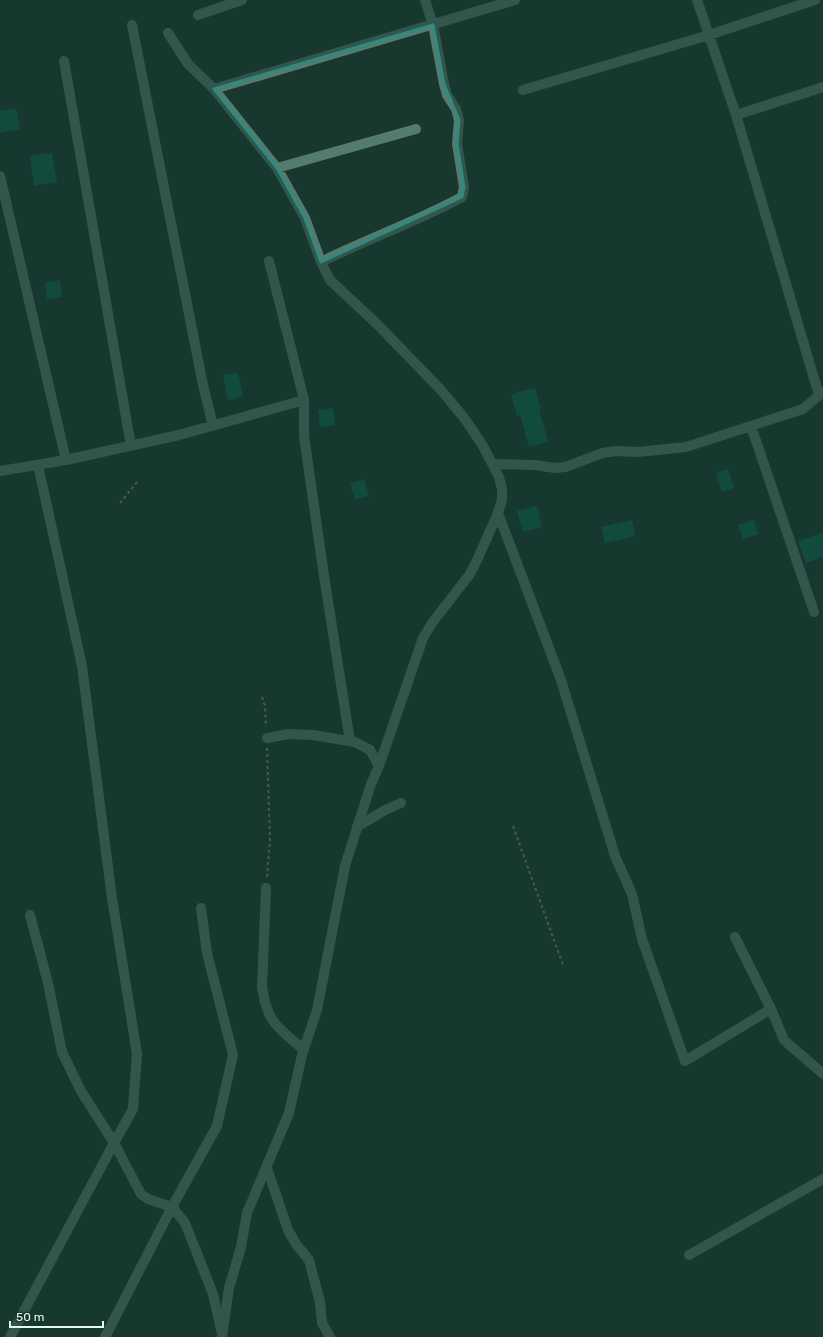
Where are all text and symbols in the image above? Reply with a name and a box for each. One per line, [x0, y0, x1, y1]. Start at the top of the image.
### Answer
scale bar [10, 1303, 103, 1329]
text: 50 m [16, 1310, 44, 1324]

